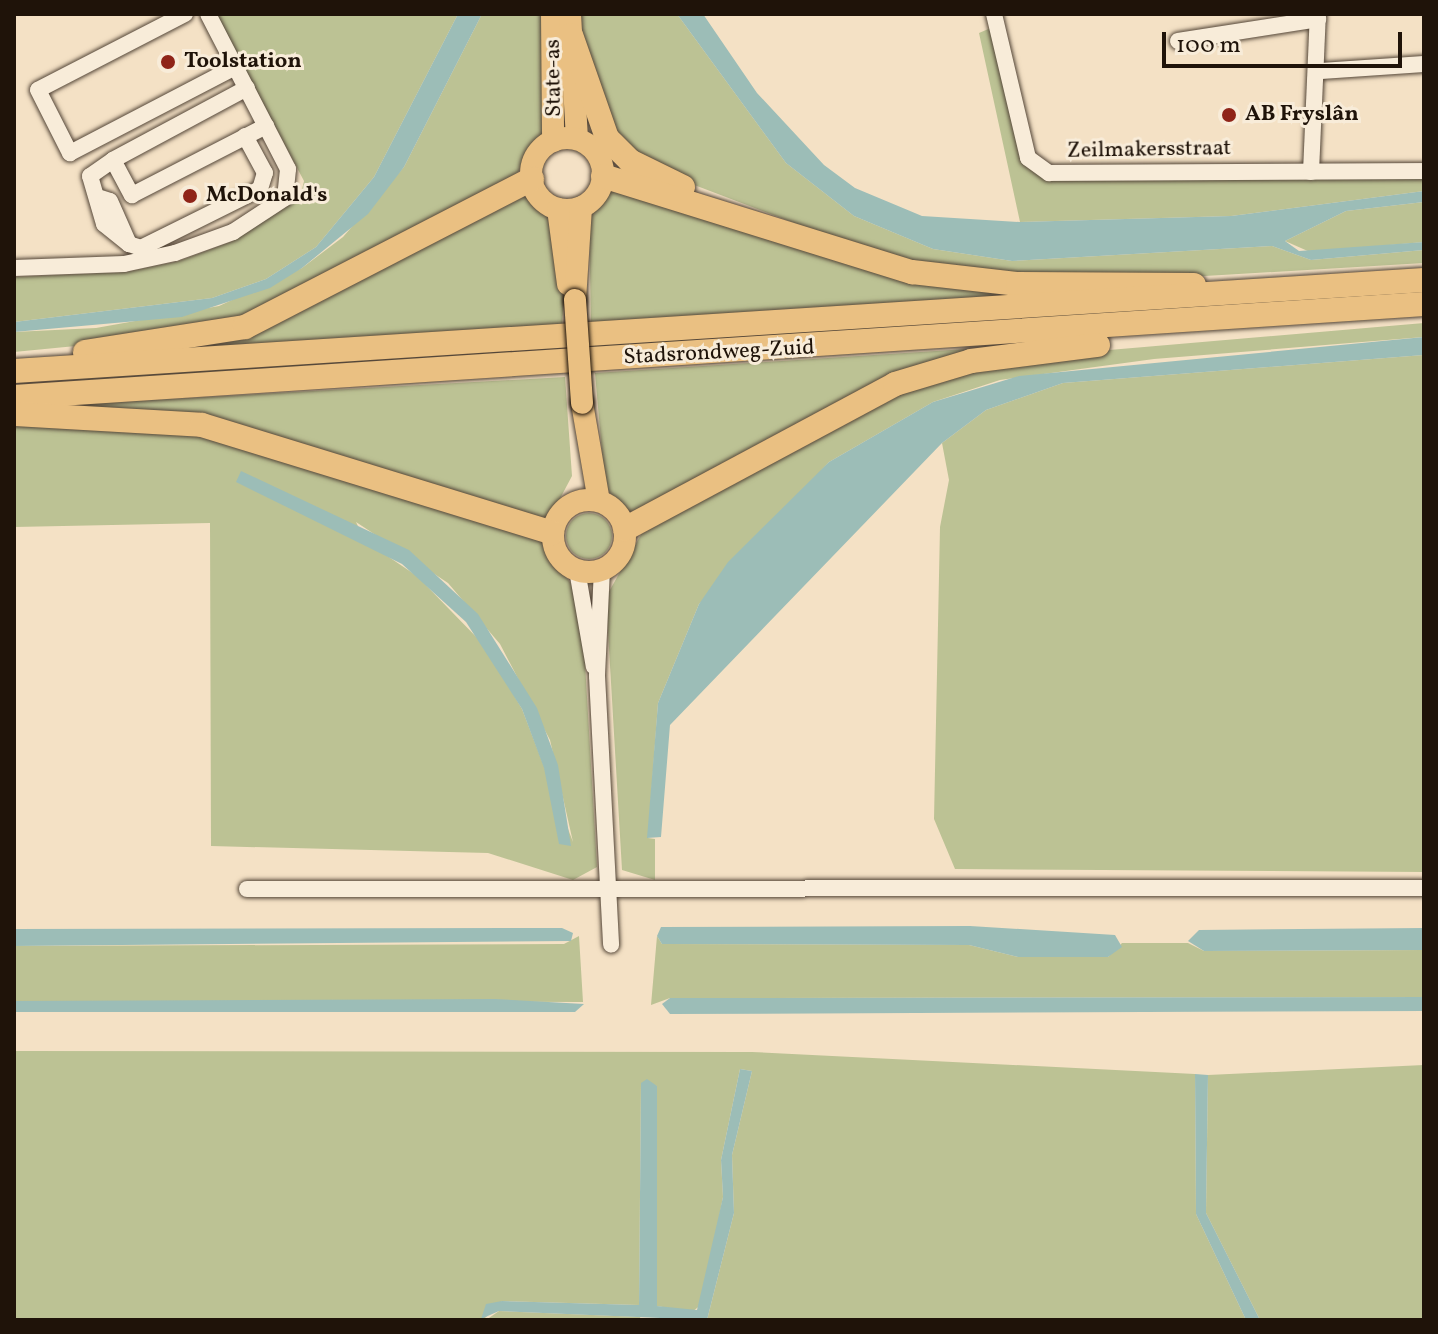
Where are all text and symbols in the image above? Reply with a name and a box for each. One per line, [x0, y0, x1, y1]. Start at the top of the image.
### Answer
scale bar [1166, 16, 1406, 66]
text: 100 m [1176, 29, 1241, 63]
street label: State-as [540, 39, 568, 117]
place label: Toolstation [184, 49, 302, 75]
marker: Toolstation [159, 53, 177, 71]
place label: AB Fryslân [1245, 102, 1359, 128]
marker: AB Fryslân [1220, 106, 1238, 124]
street label: Zeilmakersstraat [1067, 135, 1231, 165]
place label: McDonald's [206, 183, 327, 209]
marker: McDonald's [181, 187, 199, 205]
street label: Stadsrondweg-Zuid [623, 335, 815, 371]

